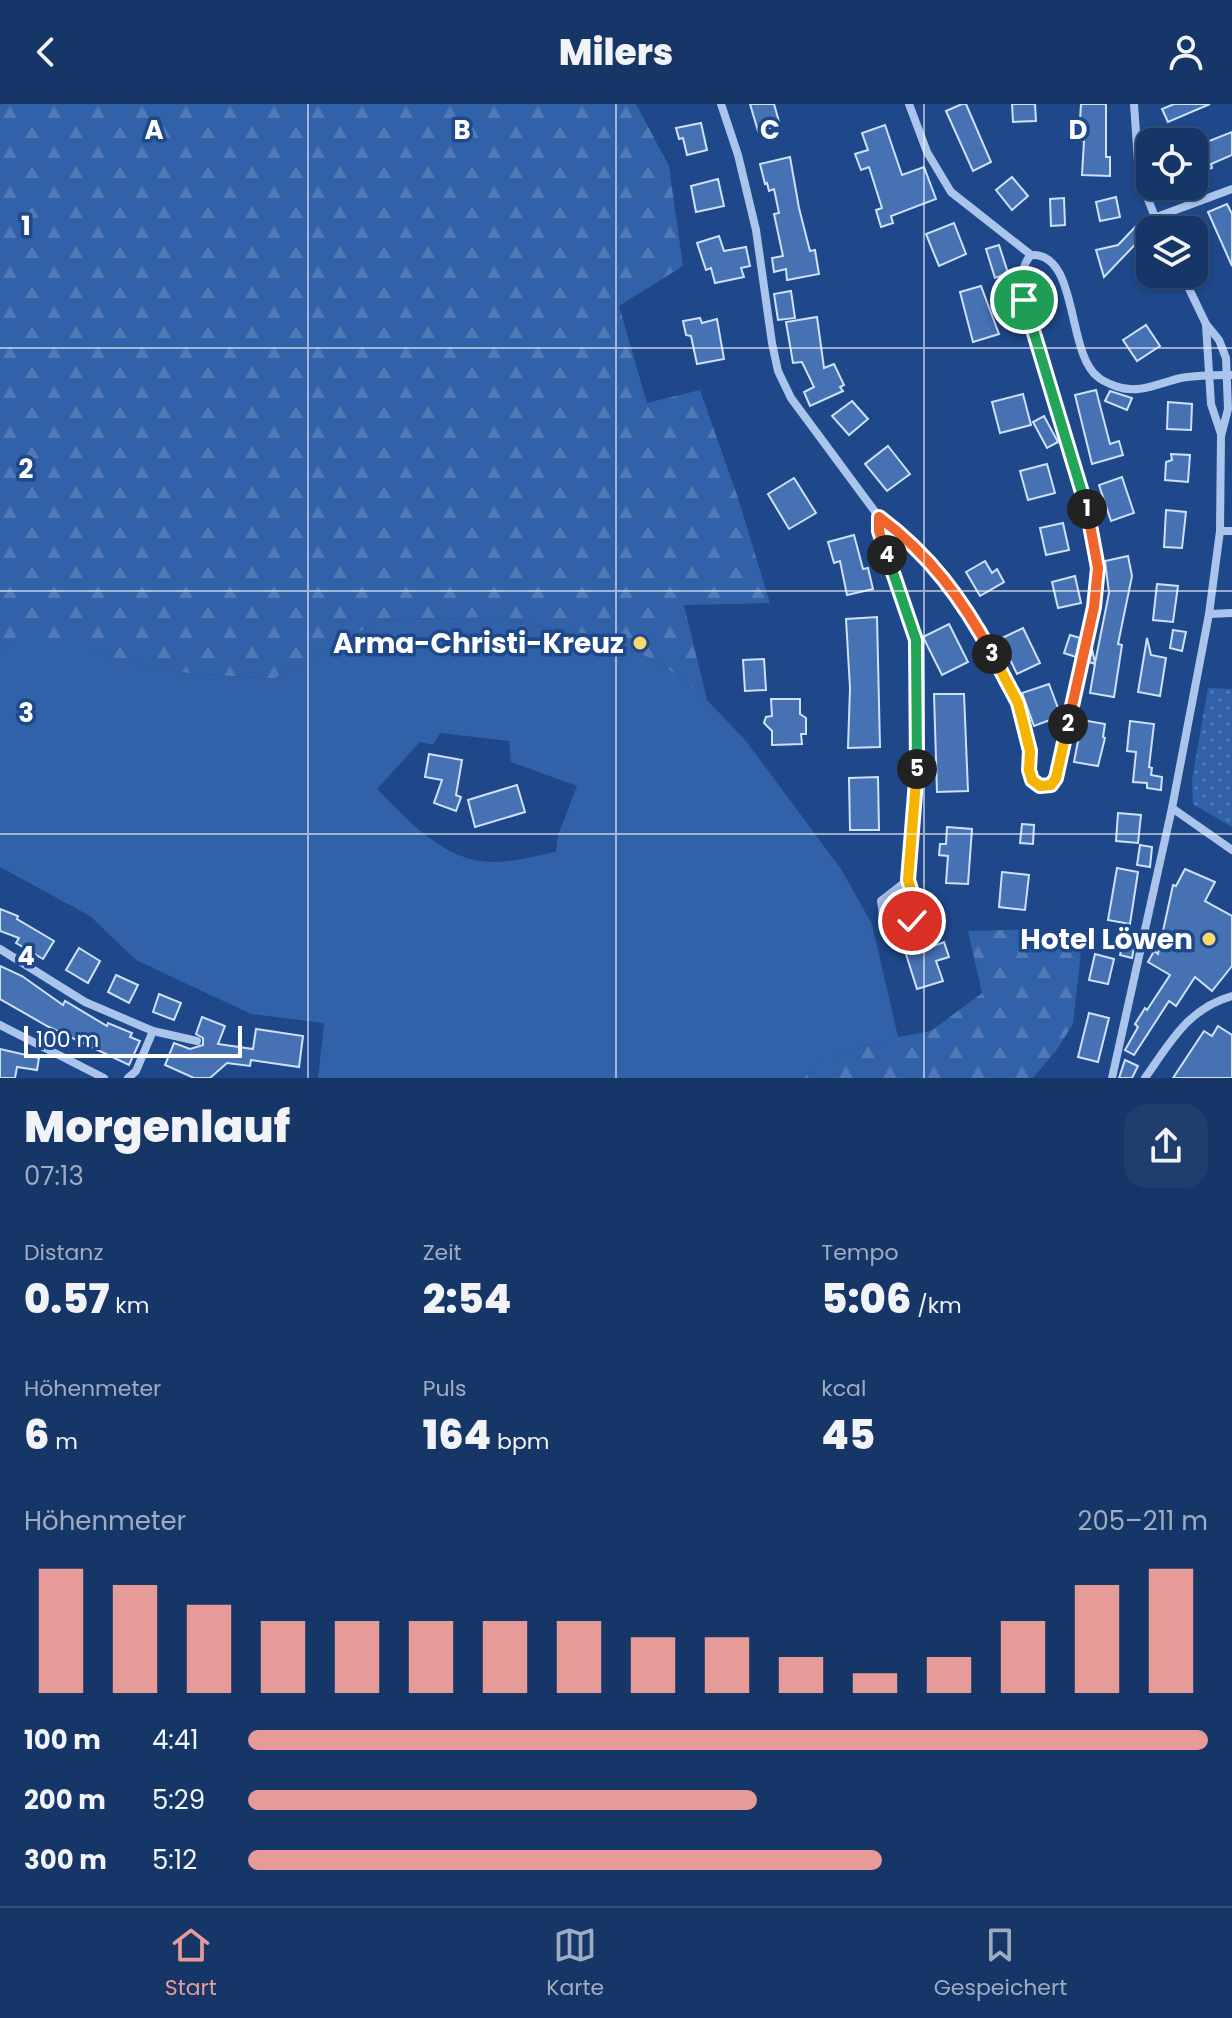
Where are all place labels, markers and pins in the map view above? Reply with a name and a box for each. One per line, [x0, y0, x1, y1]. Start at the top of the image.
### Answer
pin [990, 266, 1058, 334]
pin: 1 [1067, 489, 1107, 529]
pin: 4 [867, 535, 907, 575]
place label: Arma-Christi-Kreuz [333, 624, 624, 663]
marker: Arma-Christi-Kreuz [631, 634, 649, 652]
pin: 3 [972, 634, 1012, 674]
pin: 2 [1048, 704, 1088, 744]
pin: 5 [897, 749, 937, 789]
pin [878, 887, 946, 955]
place label: Hotel Löwen [1020, 920, 1193, 959]
marker: Hotel Löwen [1200, 930, 1218, 948]

